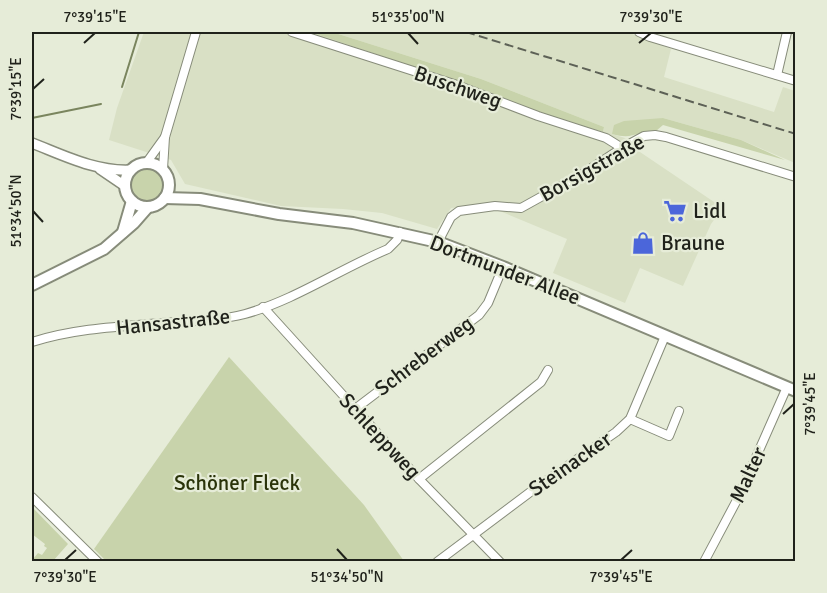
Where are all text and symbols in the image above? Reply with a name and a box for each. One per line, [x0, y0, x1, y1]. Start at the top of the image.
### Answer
text: 7°39'15"E [63, 8, 127, 26]
text: 51°35'00"N [371, 8, 445, 26]
text: 7°39'30"E [619, 8, 683, 26]
text: 7°39'15"E [7, 57, 25, 121]
street label: Buschweg [411, 60, 505, 114]
street label: Borsigstraße [535, 129, 649, 207]
text: 51°34'50"N [7, 174, 25, 248]
supermarket icon: Lidl [662, 198, 688, 224]
place label: Lidl [693, 198, 727, 224]
street label: Dortmunder Allee [426, 229, 584, 311]
shop icon: Braune [630, 230, 656, 256]
place label: Braune [661, 230, 725, 256]
street label: Hansastraße [115, 303, 231, 341]
street label: Schreberweg [369, 310, 479, 402]
text: 7°39'45"E [801, 372, 819, 436]
street label: Schleppweg [334, 388, 426, 484]
street label: Steinacker [524, 426, 617, 502]
street label: Malter [724, 443, 772, 507]
park label: Schöner Fleck [174, 470, 301, 496]
text: 7°39'30"E [33, 568, 97, 586]
text: 51°34'50"N [310, 568, 384, 586]
text: 7°39'45"E [589, 568, 653, 586]

